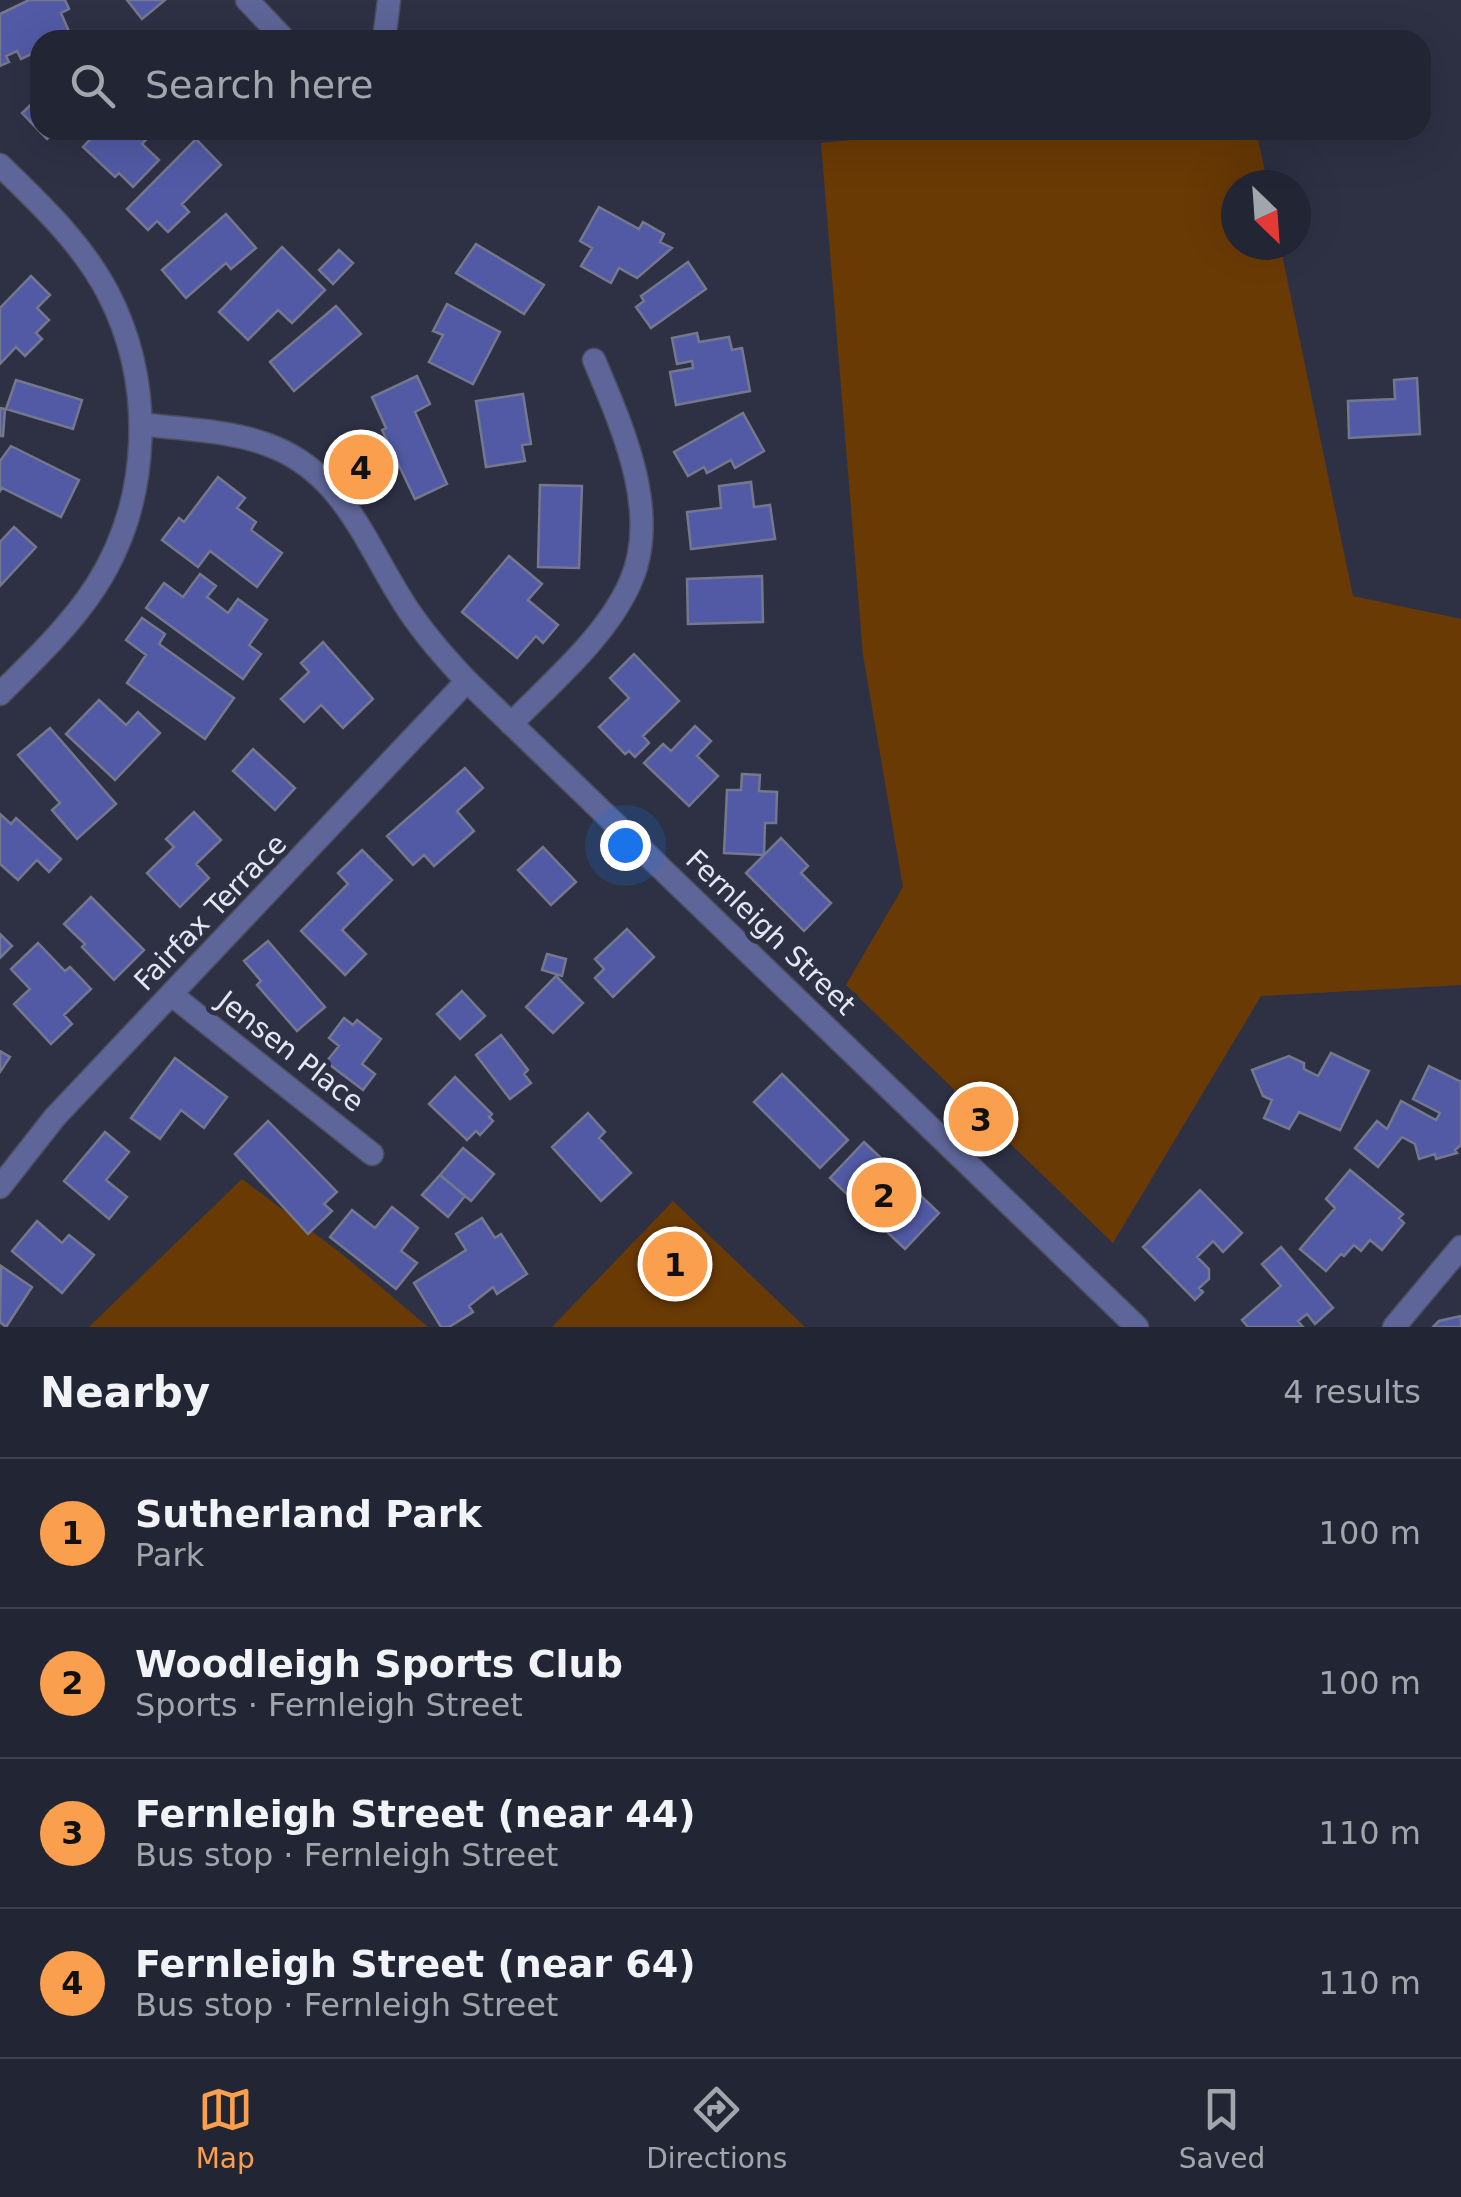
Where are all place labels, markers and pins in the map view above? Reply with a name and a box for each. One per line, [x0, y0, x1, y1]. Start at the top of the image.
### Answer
pin: 4 [328, 430, 394, 504]
pin: 3 [948, 1082, 1014, 1156]
pin: 2 [852, 1158, 916, 1232]
pin: 1 [642, 1226, 708, 1302]

